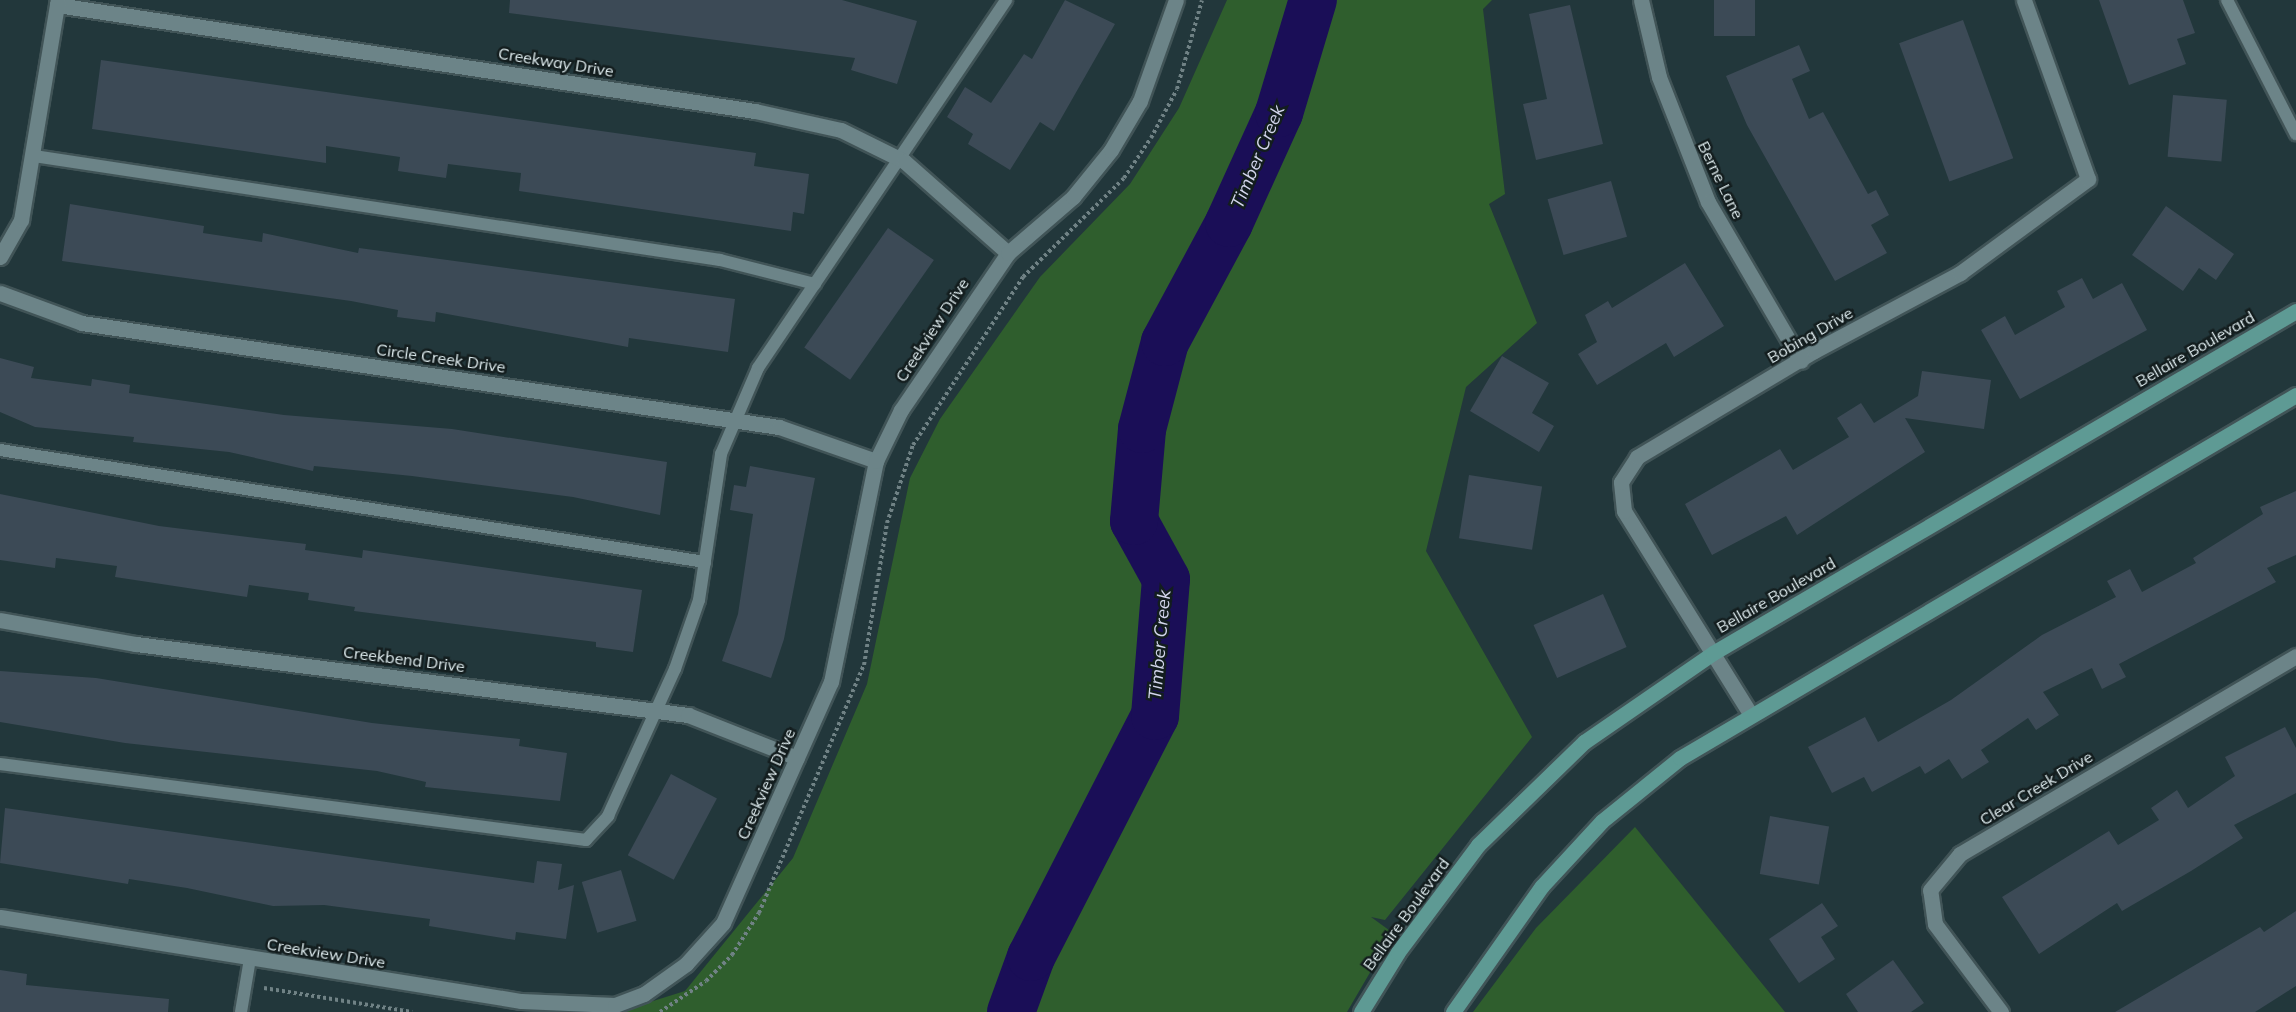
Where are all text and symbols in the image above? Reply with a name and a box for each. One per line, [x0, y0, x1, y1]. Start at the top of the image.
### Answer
street label: Creekway Drive [497, 43, 615, 81]
water label: Timber Creek [1226, 102, 1290, 212]
street label: Berne Lane [1694, 138, 1748, 222]
street label: Creekview Drive [891, 275, 973, 385]
street label: Bobing Drive [1764, 303, 1856, 367]
street label: Bellaire Boulevard [2132, 307, 2258, 391]
street label: Circle Creek Drive [375, 339, 507, 377]
street label: Bellaire Boulevard [1713, 553, 1839, 637]
water label: Timber Creek [1144, 589, 1176, 701]
street label: Creekbend Drive [342, 642, 466, 676]
street label: Creekview Drive [733, 725, 799, 843]
street label: Clear Creek Drive [1976, 747, 2096, 829]
street label: Bellaire Boulevard [1359, 854, 1453, 974]
street label: Creekview Drive [265, 934, 387, 972]

